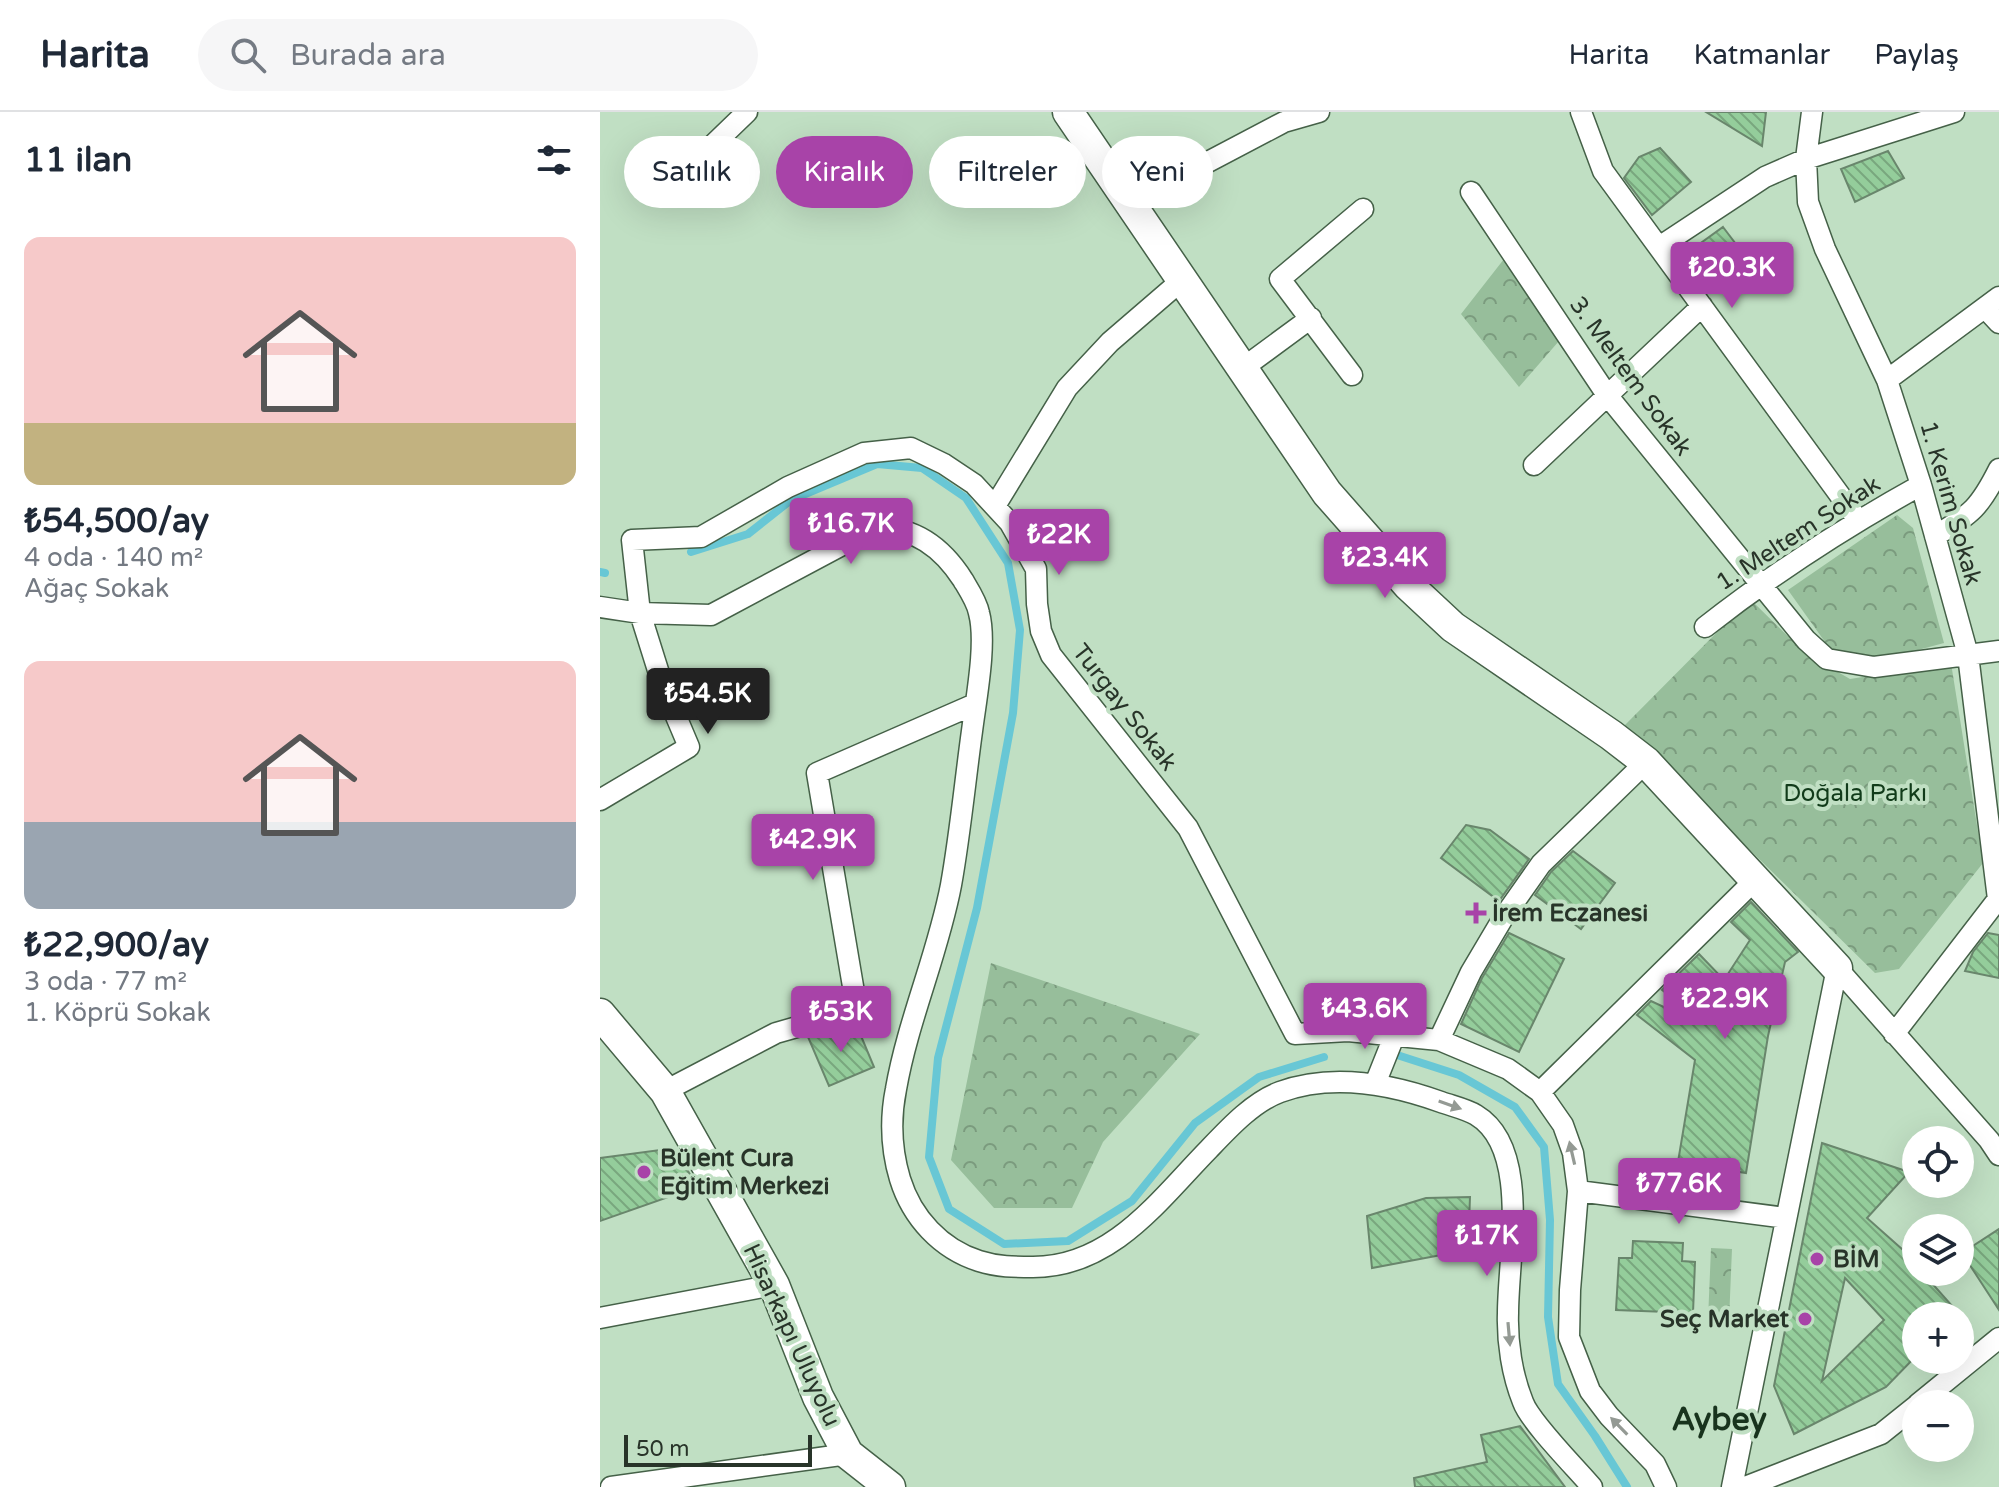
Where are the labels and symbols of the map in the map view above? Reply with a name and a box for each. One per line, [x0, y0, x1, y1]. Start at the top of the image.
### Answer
pin: ₺20.3K [1667, 242, 1797, 310]
street label: 3. Meltem Sokak [1563, 291, 1698, 462]
street label: 1. Kerim Sokak [1913, 418, 1988, 589]
street label: 1. Meltem Sokak [1711, 470, 1886, 597]
pin: ₺16.7K [786, 498, 916, 566]
pin: ₺22K [1012, 509, 1106, 577]
pin: ₺23.4K [1320, 532, 1450, 600]
street label: Turgay Sokak [1066, 638, 1183, 776]
pin: ₺54.5K [643, 668, 773, 736]
park label: Doğala Parkı [1783, 779, 1927, 808]
pin: ₺42.9K [748, 814, 878, 882]
place label: İrem Eczanesi [1492, 899, 1648, 928]
marker: İrem Eczanesi [1467, 904, 1485, 922]
pin: ₺22.9K [1660, 973, 1790, 1041]
pin: ₺43.6K [1300, 983, 1430, 1051]
pin: ₺53K [794, 986, 888, 1054]
one-way arrow [1438, 1099, 1462, 1112]
one-way arrow [1565, 1141, 1578, 1166]
place label: Bülent Cura Eğitim Merkezi [660, 1144, 830, 1201]
pin: ₺77.6K [1614, 1158, 1744, 1226]
marker: Bülent Cura Eğitim Merkezi [635, 1163, 653, 1181]
pin: ₺17K [1440, 1210, 1534, 1278]
street label: Hisarkapı Uluyolu [737, 1239, 847, 1431]
place label: BİM [1833, 1245, 1880, 1274]
marker: BİM [1808, 1250, 1826, 1268]
place label: Seç Market [1660, 1305, 1790, 1334]
marker: Seç Market [1796, 1310, 1814, 1328]
one-way arrow [1503, 1322, 1516, 1347]
district label: Aybey [1671, 1401, 1767, 1439]
one-way arrow [1610, 1417, 1628, 1436]
scale bar [624, 1431, 812, 1467]

